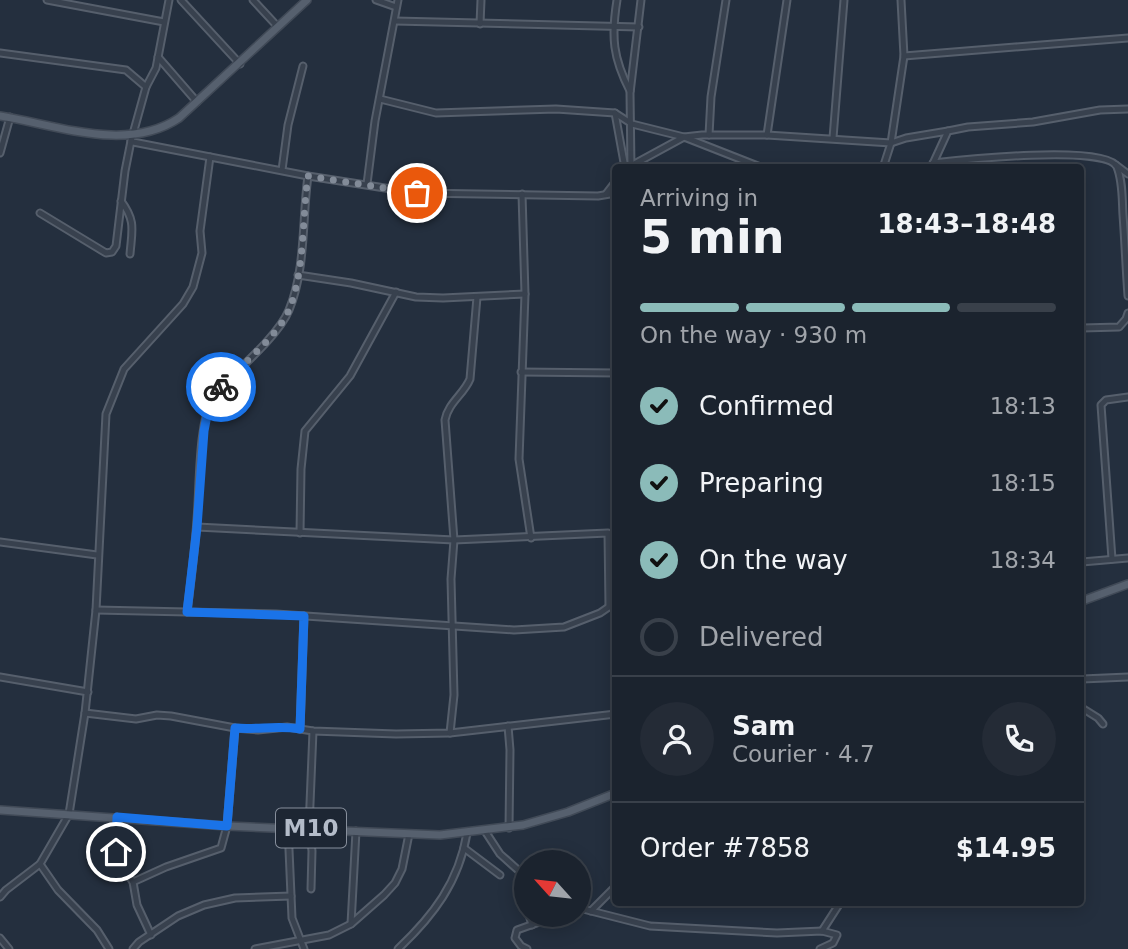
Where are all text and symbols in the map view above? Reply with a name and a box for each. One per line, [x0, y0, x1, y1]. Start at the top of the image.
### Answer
pin [387, 163, 447, 223]
icon: bag [398, 174, 436, 212]
text: Arriving in [640, 185, 758, 211]
text: 18:43–18:48 [877, 209, 1056, 239]
text: 5 min [640, 210, 784, 264]
text: On the way · 930 m [640, 322, 867, 348]
courier [186, 352, 256, 422]
icon: bike [202, 368, 240, 406]
icon: check [640, 387, 678, 425]
text: Confirmed [699, 391, 834, 421]
text: 18:13 [990, 393, 1056, 419]
icon: check [640, 464, 678, 502]
text: Preparing [699, 468, 824, 498]
text: 18:15 [990, 470, 1056, 496]
icon: check [640, 541, 678, 579]
text: On the way [699, 545, 848, 575]
text: 18:34 [990, 547, 1056, 573]
text: Delivered [699, 622, 823, 652]
button: person [640, 702, 714, 776]
button: phone [982, 702, 1056, 776]
text: Sam [732, 711, 795, 741]
text: Courier · 4.7 [732, 741, 875, 767]
road number: M10 [276, 808, 346, 848]
pin [86, 822, 146, 882]
icon: home [97, 833, 135, 871]
text: Order #7858 [640, 833, 810, 863]
text: $14.95 [956, 833, 1056, 863]
north arrow [514, 850, 592, 928]
map controls [514, 850, 591, 927]

